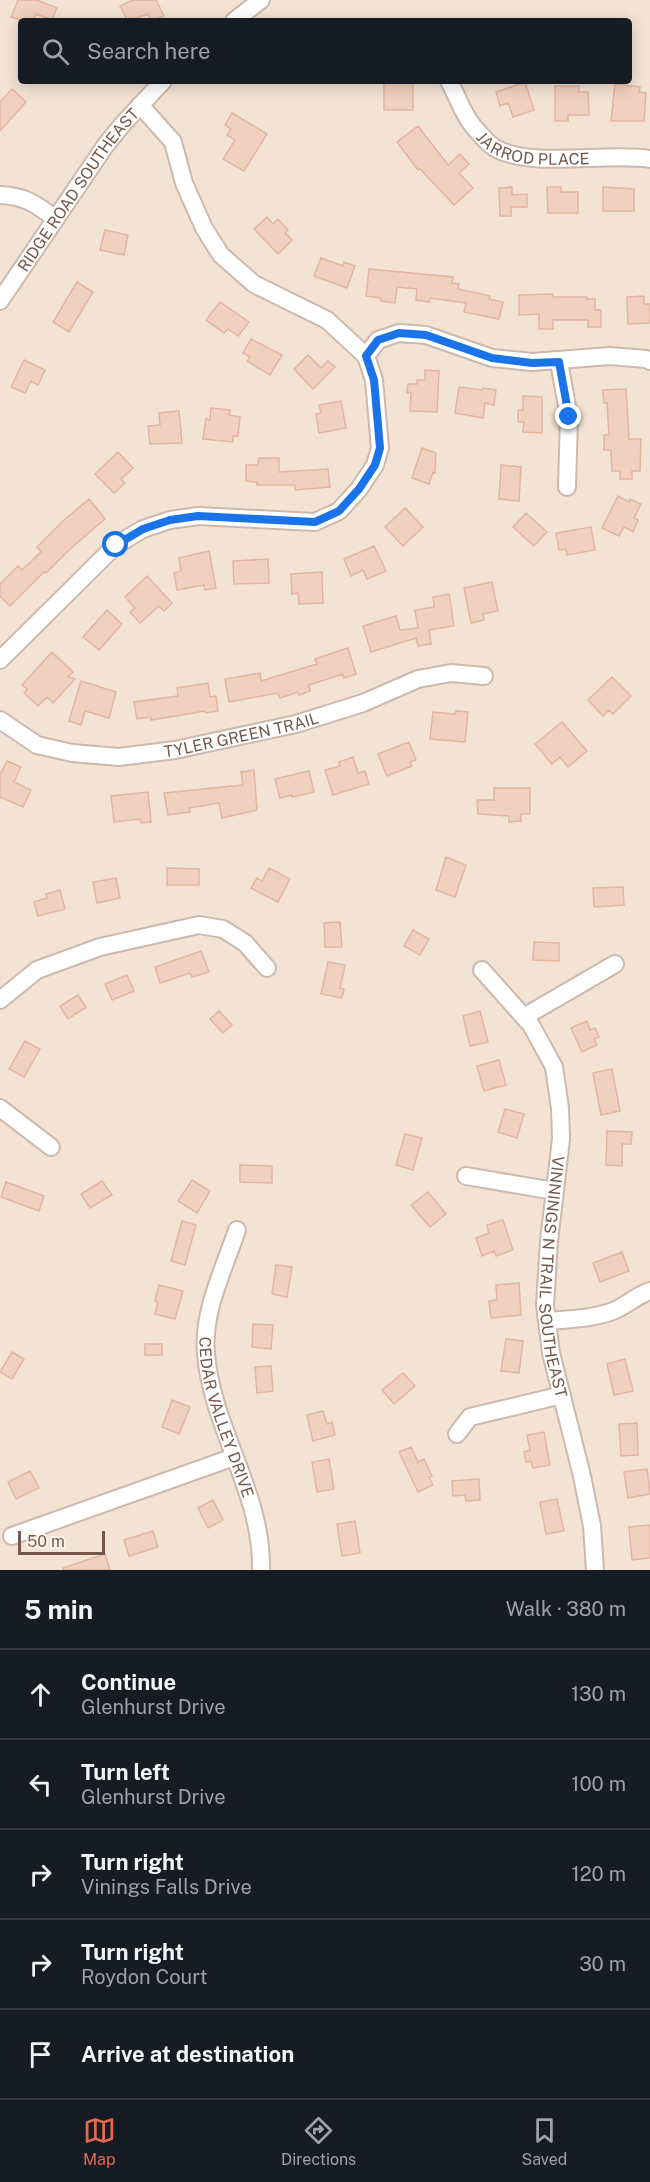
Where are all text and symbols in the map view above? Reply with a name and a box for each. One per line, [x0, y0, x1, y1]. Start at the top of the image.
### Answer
search box [18, 18, 632, 84]
icon: search [39, 35, 72, 68]
text: Search here [87, 38, 211, 64]
street label: RIDGE ROAD SOUTHEAST [13, 104, 143, 275]
street label: JARROD PLACE [473, 128, 590, 168]
route end [555, 403, 581, 429]
route start [102, 531, 128, 557]
street label: TYLER GREEN TRAIL [163, 708, 321, 761]
street label: VINNINGS N TRAIL SOUTHEAST [535, 1155, 571, 1400]
street label: CEDAR VALLEY DRIVE [196, 1336, 258, 1500]
scale bar [18, 1528, 105, 1556]
text: 50 m [27, 1532, 65, 1551]
text: 5 min [24, 1594, 93, 1625]
text: Walk · 380 m [506, 1597, 626, 1621]
text: Continue [81, 1669, 176, 1695]
icon: ahead [24, 1678, 57, 1711]
text: 130 m [571, 1682, 626, 1706]
text: Glenhurst Drive [81, 1695, 226, 1719]
text: Turn left [81, 1759, 170, 1785]
icon: left [24, 1768, 57, 1801]
text: 100 m [571, 1772, 626, 1796]
text: Glenhurst Drive [81, 1785, 226, 1809]
text: Turn right [81, 1849, 184, 1875]
icon: right [24, 1858, 57, 1891]
text: 120 m [572, 1862, 626, 1886]
text: Vinings Falls Drive [81, 1875, 252, 1899]
text: Turn right [81, 1939, 184, 1965]
icon: right [24, 1948, 57, 1981]
text: 30 m [579, 1952, 626, 1976]
text: Roydon Court [81, 1965, 208, 1989]
icon: arrive [24, 2038, 57, 2071]
text: Arrive at destination [81, 2041, 294, 2067]
tab: Map [83, 2114, 116, 2169]
tab: Directions [281, 2114, 356, 2169]
tab: Saved [522, 2114, 567, 2169]

